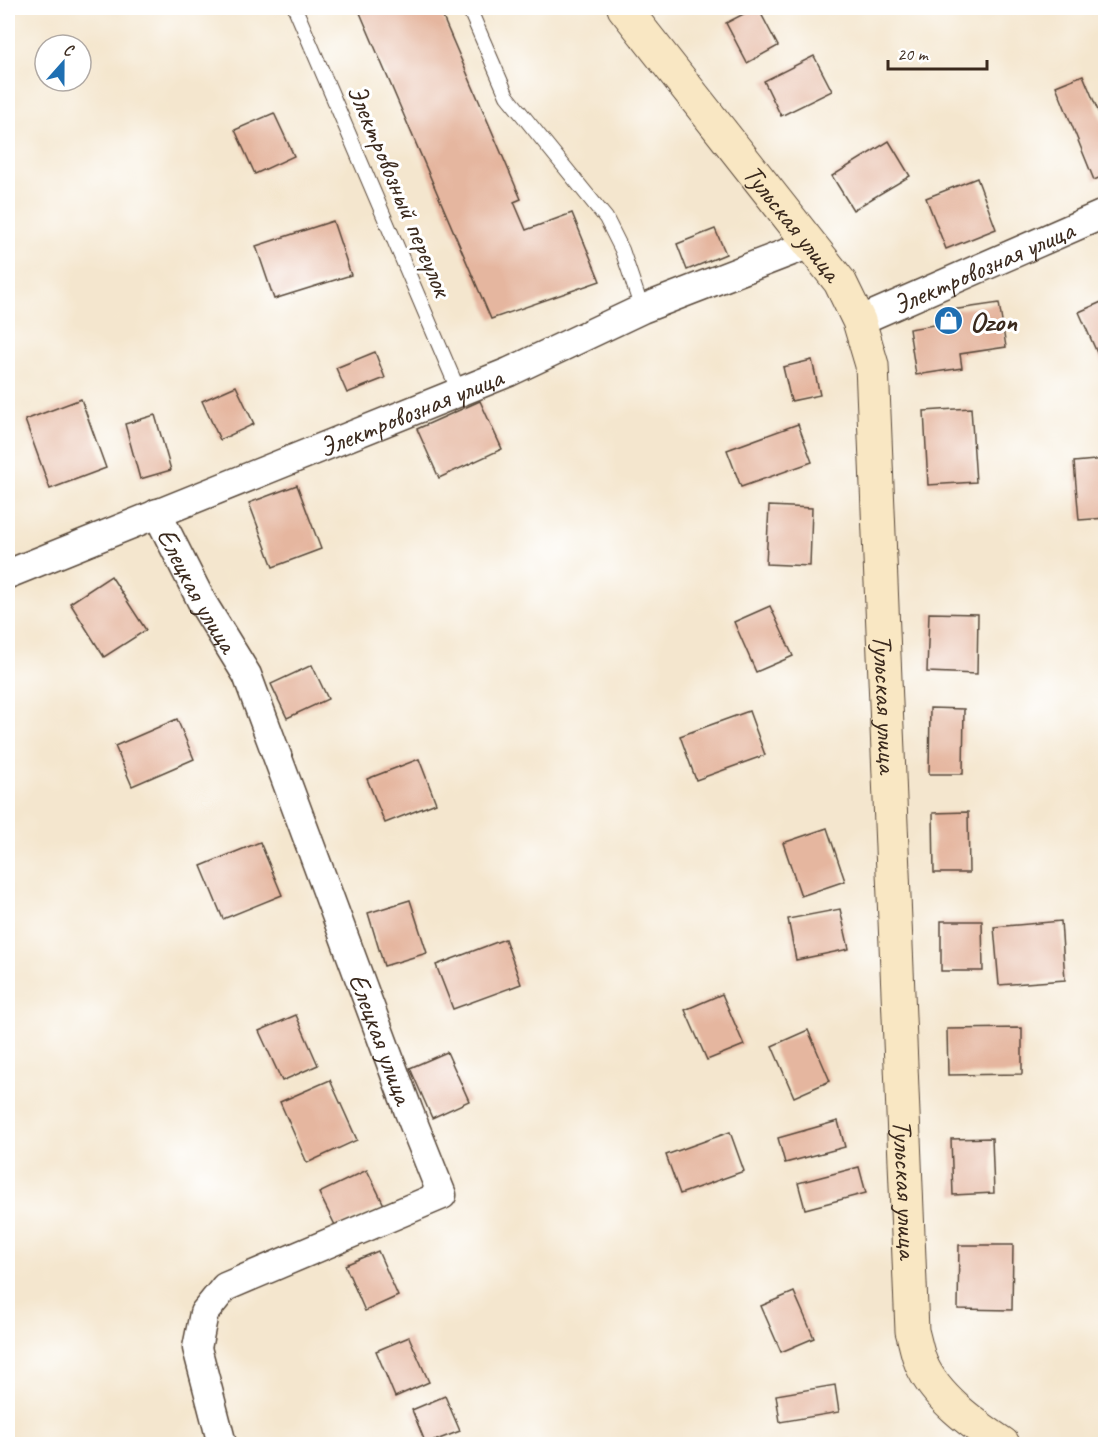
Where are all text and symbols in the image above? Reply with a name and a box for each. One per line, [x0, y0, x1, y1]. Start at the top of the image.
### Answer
north arrow [33, 33, 93, 93]
scale bar [888, 33, 987, 71]
text: С [61, 39, 77, 61]
text: 20 m [897, 43, 930, 65]
street label: Электровозный переулок [340, 79, 462, 304]
street label: Тульская улица [736, 157, 851, 290]
street label: Электровозная улица [886, 211, 1081, 322]
place label: Ozon [970, 304, 1018, 339]
shop icon: Ozon [933, 305, 965, 337]
street label: Электровозная улица [314, 358, 509, 464]
street label: Елецкая улица [150, 522, 247, 661]
street label: Тульская улица [866, 633, 906, 776]
street label: Елецкая улица [342, 968, 423, 1111]
street label: Тульская улица [886, 1119, 927, 1262]

